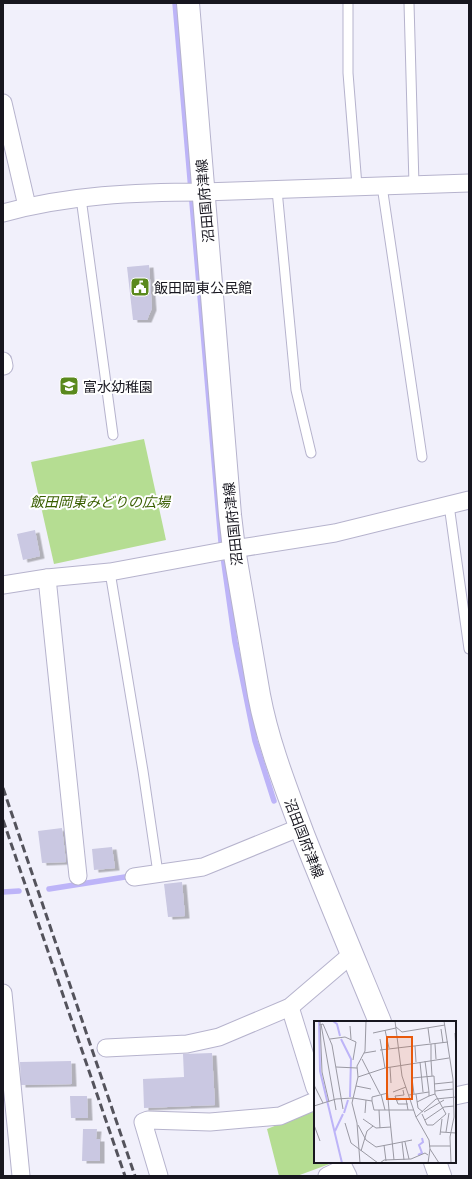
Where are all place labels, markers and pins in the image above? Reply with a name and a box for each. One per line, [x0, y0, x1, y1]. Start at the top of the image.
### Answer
public building icon: 飯田岡東公民館 [129, 276, 151, 298]
place label: 飯田岡東公民館 [154, 277, 252, 297]
school or university icon: 富水幼稚園 [58, 375, 80, 397]
place label: 富水幼稚園 [83, 376, 153, 396]

